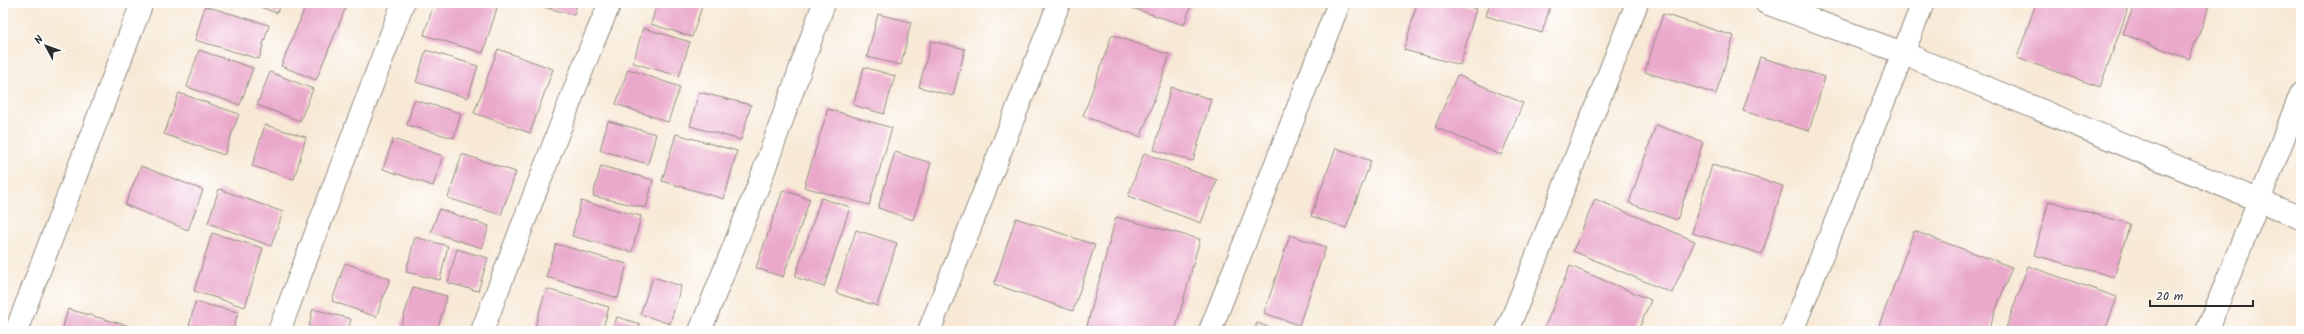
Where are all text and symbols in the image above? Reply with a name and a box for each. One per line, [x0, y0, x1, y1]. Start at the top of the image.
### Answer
north arrow [26, 26, 66, 66]
text: N [30, 32, 48, 49]
scale bar [2150, 282, 2253, 308]
text: 20 m [2156, 287, 2184, 306]

